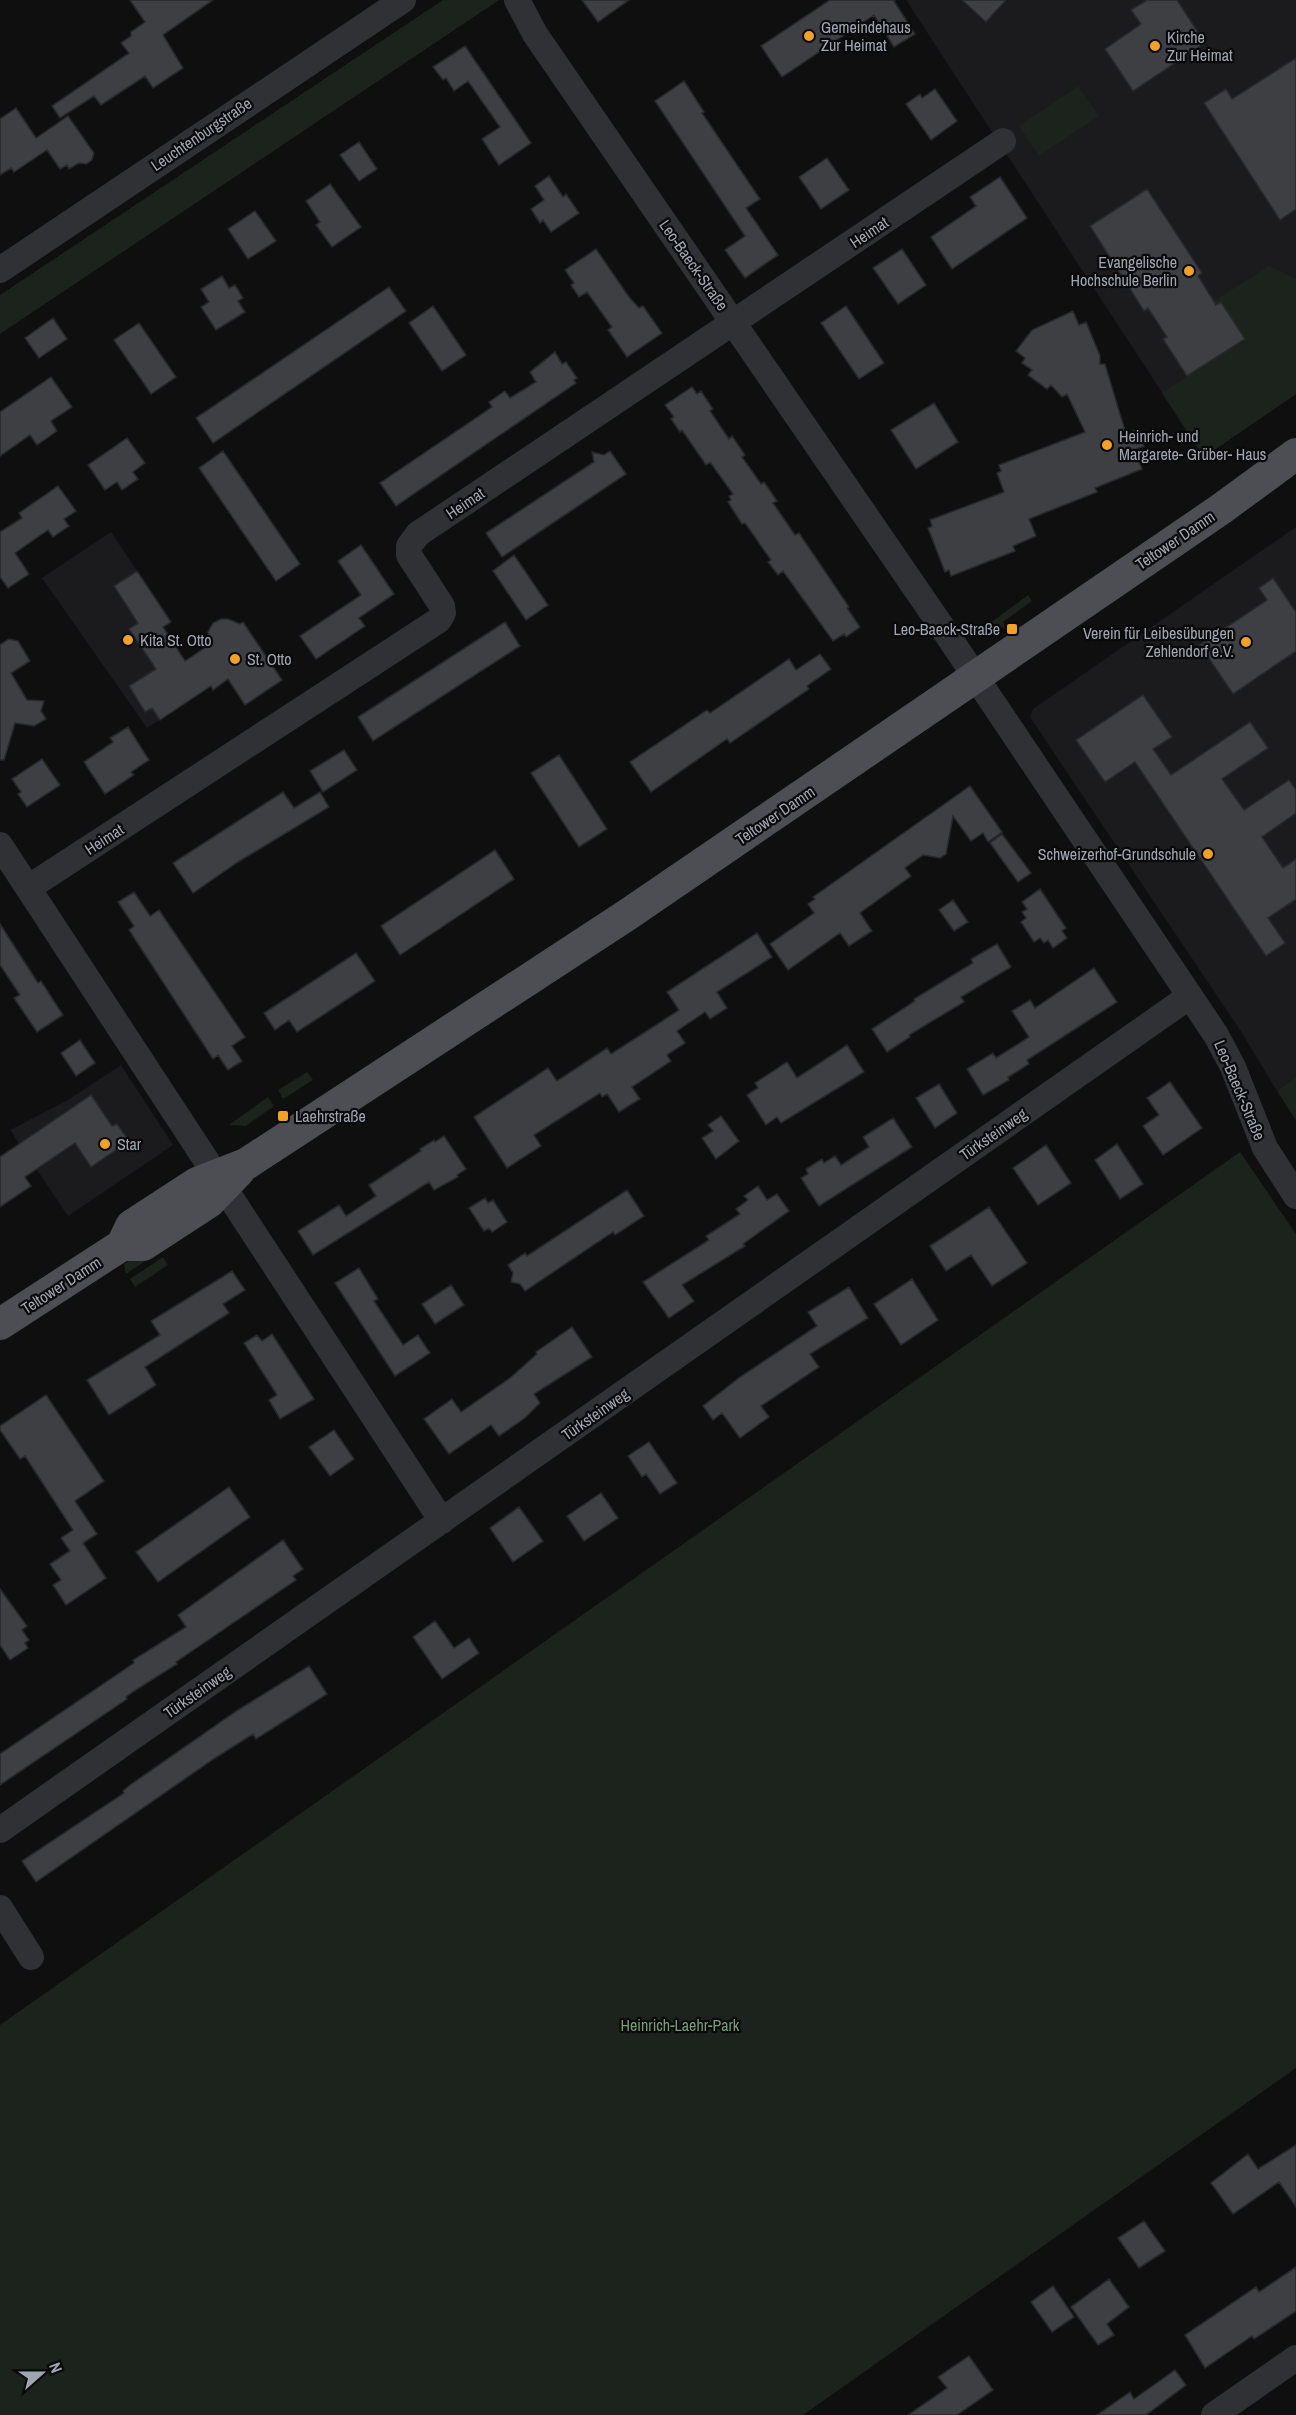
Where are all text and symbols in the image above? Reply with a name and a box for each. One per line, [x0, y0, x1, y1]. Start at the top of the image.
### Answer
place label: Gemeindehaus Zur Heimat [821, 16, 911, 56]
place label: Kirche Zur Heimat [1167, 26, 1233, 66]
marker: Gemeindehaus Zur Heimat [802, 29, 816, 43]
marker: Kirche Zur Heimat [1148, 39, 1162, 53]
street label: Leuchtenburgstraße [146, 92, 256, 176]
street label: Heimat [845, 211, 893, 253]
street label: Leo-Baeck-Straße [654, 215, 734, 315]
place label: Evangelische Hochschule Berlin [1071, 251, 1177, 291]
marker: Evangelische Hochschule Berlin [1182, 264, 1196, 278]
place label: Heinrich- und Margarete- Grüber- Haus [1119, 425, 1266, 465]
marker: Heinrich- und Margarete- Grüber- Haus [1100, 438, 1114, 452]
street label: Heimat [441, 482, 489, 524]
street label: Teltower Damm [1131, 505, 1219, 575]
place label: Leo-Baeck-Straße [894, 618, 1000, 640]
marker: Leo-Baeck-Straße [1005, 622, 1019, 636]
place label: Verein für Leibesübungen Zehlendorf e.V. [1083, 622, 1234, 662]
place label: Kita St. Otto [140, 629, 212, 651]
marker: Kita St. Otto [121, 633, 135, 647]
marker: Verein für Leibesübungen Zehlendorf e.V. [1239, 635, 1253, 649]
place label: St. Otto [247, 648, 292, 670]
marker: St. Otto [228, 652, 242, 666]
street label: Teltower Damm [731, 780, 819, 850]
street label: Heimat [80, 818, 128, 860]
place label: Schweizerhof-Grundschule [1038, 843, 1196, 865]
marker: Schweizerhof-Grundschule [1201, 847, 1215, 861]
street label: Leo-Baeck-Straße [1209, 1037, 1271, 1143]
street label: Türksteinweg [955, 1102, 1032, 1165]
place label: Laehrstraße [295, 1105, 366, 1127]
marker: Laehrstraße [276, 1109, 290, 1123]
place label: Star [117, 1133, 142, 1155]
marker: Star [98, 1137, 112, 1151]
street label: Teltower Damm [17, 1251, 105, 1319]
street label: Türksteinweg [557, 1382, 634, 1445]
street label: Türksteinweg [159, 1660, 236, 1723]
park label: Heinrich-Laehr-Park [621, 2014, 740, 2036]
north arrow [12, 2343, 72, 2403]
text: N [44, 2359, 68, 2376]

